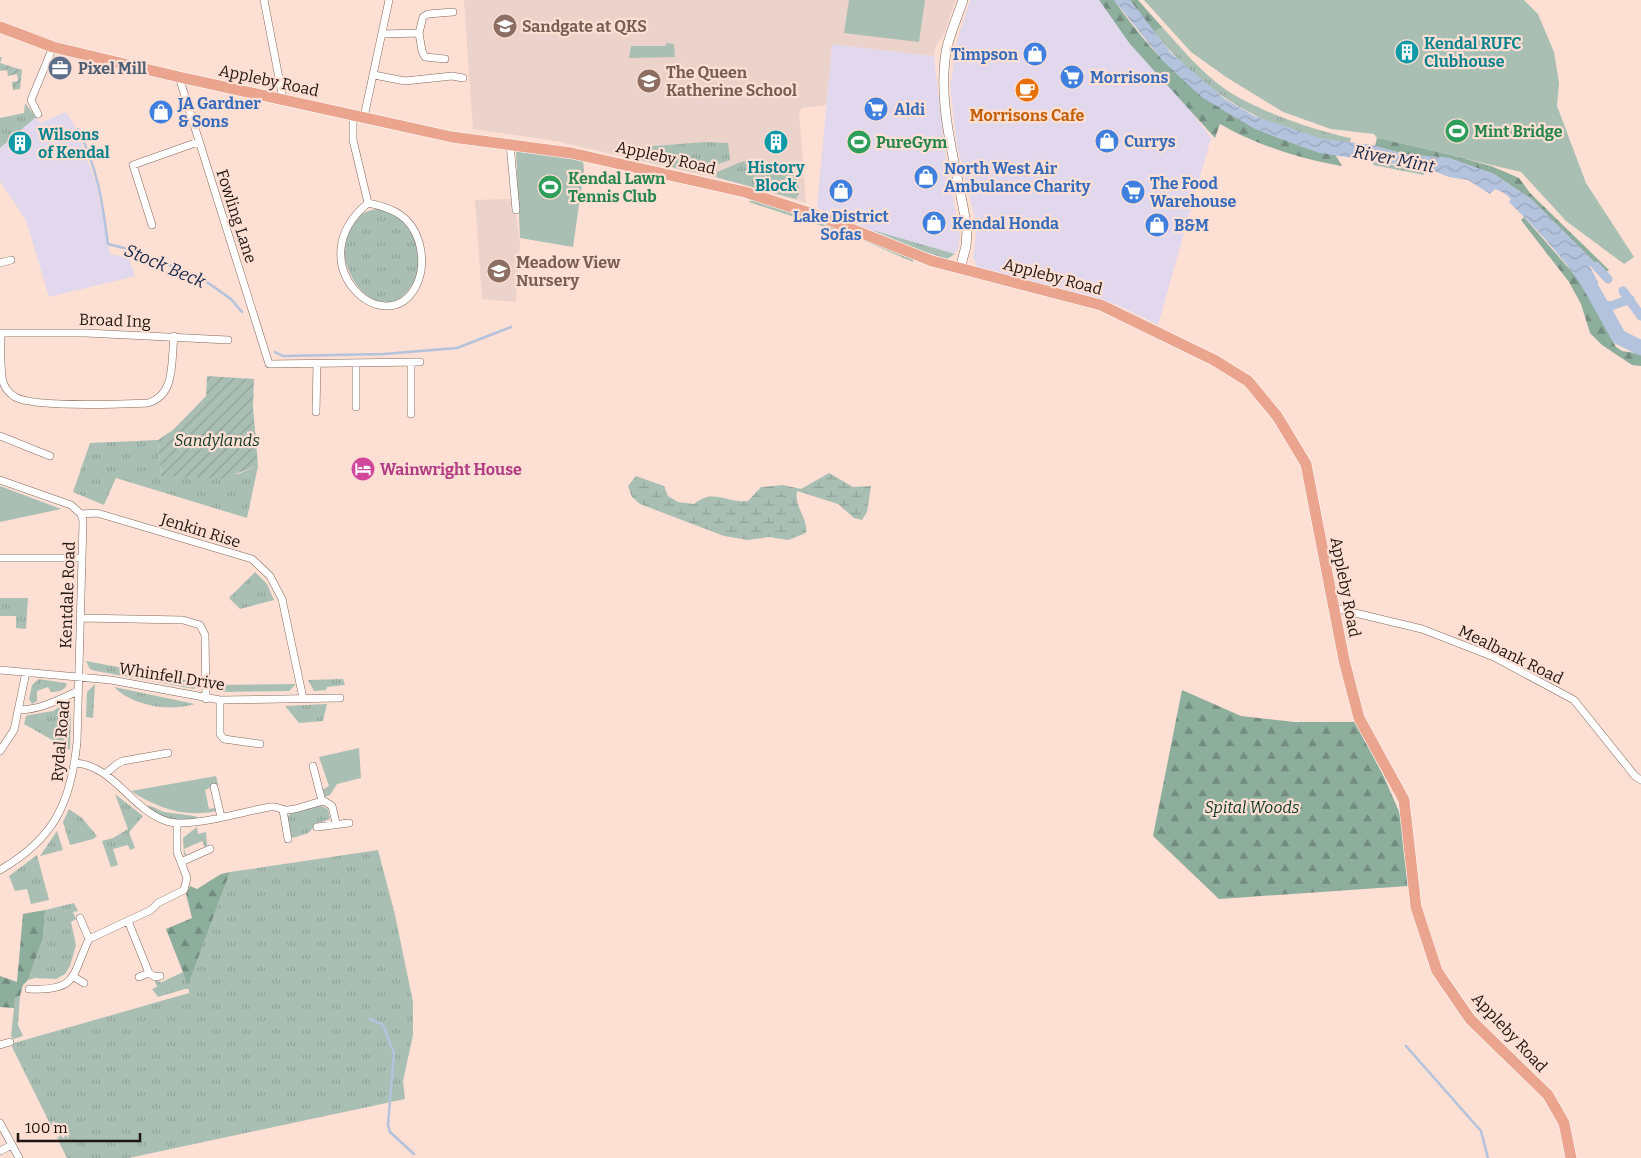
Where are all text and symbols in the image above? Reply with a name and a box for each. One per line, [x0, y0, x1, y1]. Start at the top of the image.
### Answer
school or university icon: Sandgate at QKS [492, 13, 518, 39]
place label: Sandgate at QKS [522, 17, 647, 36]
place label: Kendal RUFC Clubhouse [1424, 34, 1521, 71]
building icon: Kendal RUFC Clubhouse [1394, 39, 1420, 65]
shop icon: Timpson [1022, 41, 1048, 67]
place label: Timpson [951, 45, 1019, 64]
office icon: Pixel Mill [47, 55, 73, 81]
place label: Pixel Mill [78, 59, 147, 78]
street label: Appleby Road [217, 61, 321, 100]
place label: The Queen Katherine School [666, 63, 797, 100]
supermarket icon: Morrisons [1059, 64, 1085, 90]
school or university icon: The Queen Katherine School [636, 68, 662, 94]
place label: Morrisons [1090, 68, 1168, 87]
cafe icon: Morrisons Cafe [1014, 77, 1040, 103]
place label: JA Gardner & Sons [177, 94, 261, 131]
supermarket icon: Aldi [863, 96, 889, 122]
shop icon: JA Gardner & Sons [148, 99, 174, 125]
place label: Aldi [894, 100, 925, 119]
place label: Morrisons Cafe [970, 106, 1085, 125]
sports icon: Mint Bridge [1444, 118, 1470, 144]
place label: Mint Bridge [1474, 122, 1563, 141]
place label: Wilsons of Kendal [38, 125, 110, 162]
shop icon: Currys [1094, 128, 1120, 154]
building icon: History Block [763, 129, 789, 155]
sports icon: PureGym [846, 129, 872, 155]
building icon: Wilsons of Kendal [7, 130, 33, 156]
place label: Currys [1124, 132, 1176, 151]
place label: PureGym [876, 133, 948, 152]
street label: Appleby Road [614, 137, 718, 178]
water label: River Mint [1351, 140, 1437, 178]
place label: History Block [747, 158, 805, 195]
place label: North West Air Ambulance Charity [944, 159, 1090, 196]
shop icon: North West Air Ambulance Charity [913, 164, 939, 190]
street label: Fowling Lane [212, 167, 261, 266]
place label: Kendal Lawn Tennis Club [568, 169, 666, 206]
sports icon: Kendal Lawn Tennis Club [537, 174, 563, 200]
place label: The Food Warehouse [1150, 174, 1237, 211]
shop icon: Lake District Sofas [828, 178, 854, 204]
supermarket icon: The Food Warehouse [1120, 179, 1146, 205]
place label: Lake District Sofas [793, 207, 890, 244]
shop icon: Kendal Honda [921, 210, 947, 236]
shop icon: B&M [1144, 212, 1170, 238]
place label: Kendal Honda [952, 214, 1059, 233]
place label: B&M [1174, 216, 1209, 235]
water label: Stock Beck [121, 239, 209, 293]
place label: Meadow View Nursery [516, 253, 621, 290]
street label: Appleby Road [1001, 254, 1105, 299]
school or university icon: Meadow View Nursery [486, 258, 512, 284]
street label: Broad Ing [79, 310, 151, 331]
park label: Sandylands [174, 431, 260, 450]
hotel icon: Wainwright House [350, 456, 376, 482]
place label: Wainwright House [380, 460, 522, 479]
street label: Jenkin Rise [158, 509, 243, 552]
street label: Appleby Road [1326, 535, 1365, 639]
street label: Kentdale Road [56, 541, 79, 649]
street label: Mealbank Road [1455, 621, 1567, 688]
street label: Whinfell Drive [118, 659, 226, 694]
street label: Rydal Road [47, 699, 74, 783]
park label: Spital Woods [1205, 798, 1300, 817]
street label: Appleby Road [1468, 989, 1552, 1076]
scale bar [18, 1110, 140, 1142]
text: 100 m [25, 1119, 68, 1137]

